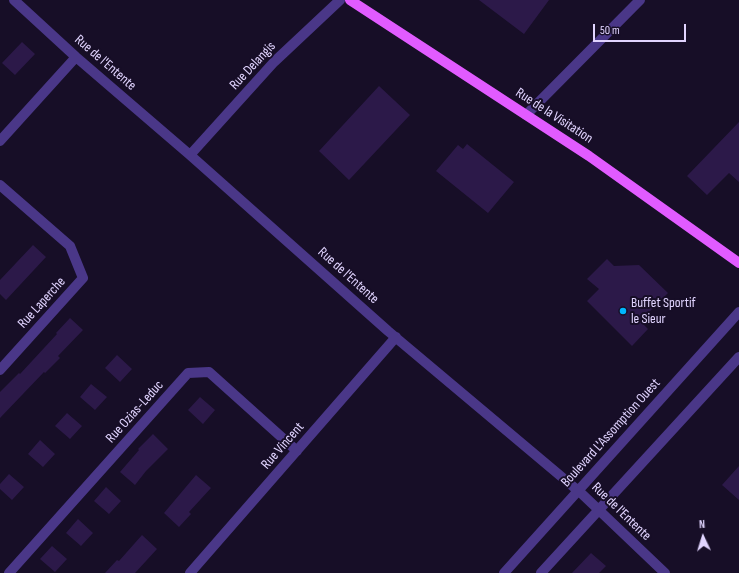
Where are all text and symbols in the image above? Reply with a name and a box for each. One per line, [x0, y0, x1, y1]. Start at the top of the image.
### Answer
scale bar [595, 16, 688, 42]
text: 50 m [600, 23, 620, 38]
street label: Rue de l'Entente [71, 32, 139, 94]
street label: Rue Delangis [226, 38, 280, 94]
street label: Rue de la Visitation [512, 85, 596, 147]
street label: Rue de l'Entente [314, 244, 382, 308]
street label: Rue Laperche [15, 274, 69, 332]
place label: Buffet Sportif le Sieur [631, 295, 696, 328]
marker: Buffet Sportif le Sieur [618, 306, 628, 316]
street label: Boulevard L'Assomption Ouest [558, 375, 664, 491]
street label: Rue Ozias-Leduc [103, 377, 167, 447]
street label: Rue Vincent [258, 419, 308, 473]
street label: Rue de l'Entente [588, 479, 654, 545]
north arrow [683, 517, 723, 557]
text: N [699, 518, 706, 531]

